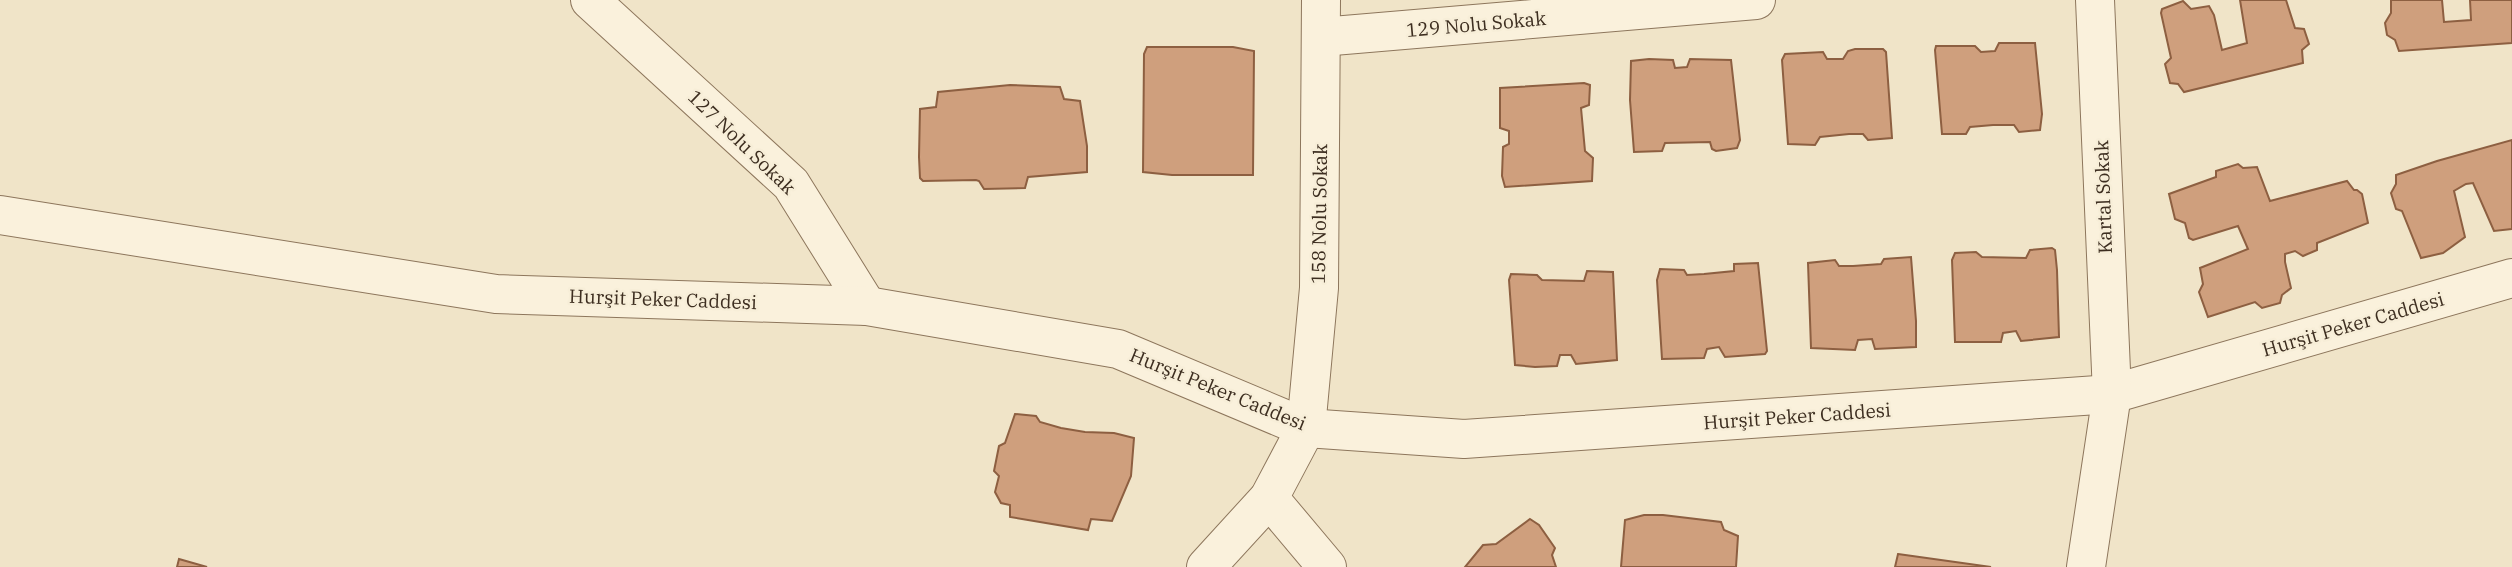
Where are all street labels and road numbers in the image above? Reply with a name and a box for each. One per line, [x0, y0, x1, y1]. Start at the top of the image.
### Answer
street label: 129 Nolu Sokak [1405, 6, 1547, 42]
street label: 127 Nolu Sokak [683, 85, 801, 199]
street label: Kartal Sokak [2089, 140, 2117, 254]
street label: 158 Nolu Sokak [1306, 144, 1332, 284]
street label: Hurşit Peker Caddesi [569, 284, 757, 314]
street label: Hurşit Peker Caddesi [2259, 287, 2447, 361]
street label: Hurşit Peker Caddesi [1126, 343, 1310, 435]
street label: Hurşit Peker Caddesi [1702, 397, 1892, 435]

